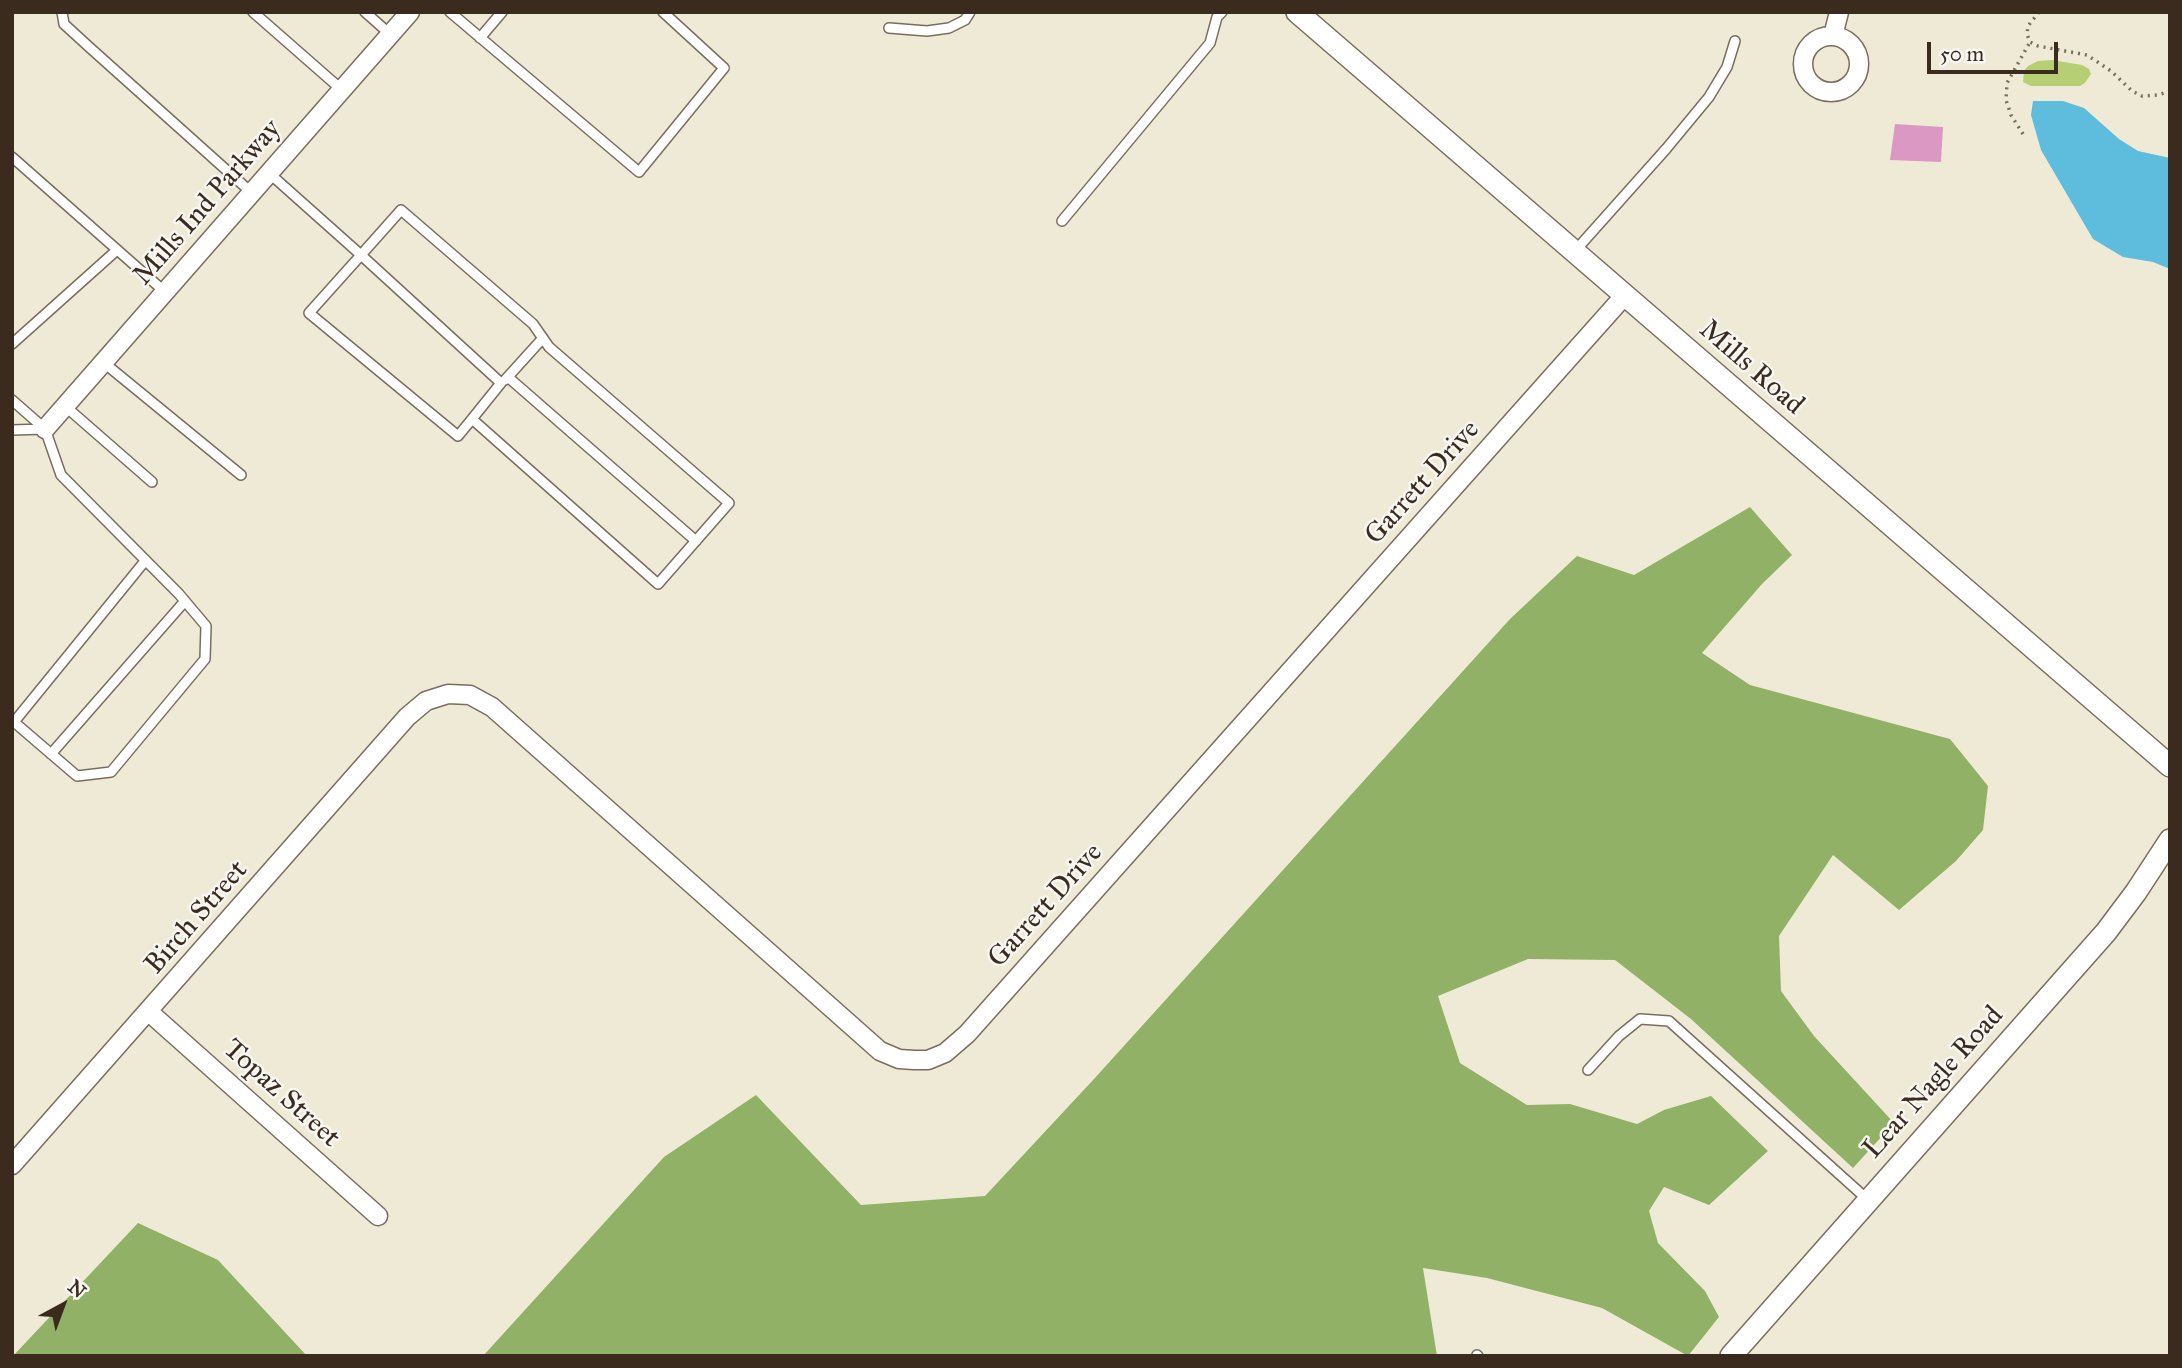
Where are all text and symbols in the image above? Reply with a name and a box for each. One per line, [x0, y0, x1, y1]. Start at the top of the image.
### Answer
scale bar [1930, 28, 2061, 72]
text: 50 m [1940, 41, 1984, 67]
street label: Mills Ind Parkway [127, 113, 289, 293]
street label: Mills Road [1692, 313, 1810, 423]
street label: Garrett Drive [1359, 414, 1487, 552]
street label: Garrett Drive [982, 837, 1110, 975]
street label: Birch Street [139, 854, 255, 982]
street label: Lear Nagle Road [1857, 1000, 2011, 1166]
street label: Topaz Street [216, 1033, 346, 1155]
north arrow [28, 1270, 98, 1340]
text: N [63, 1275, 91, 1303]

